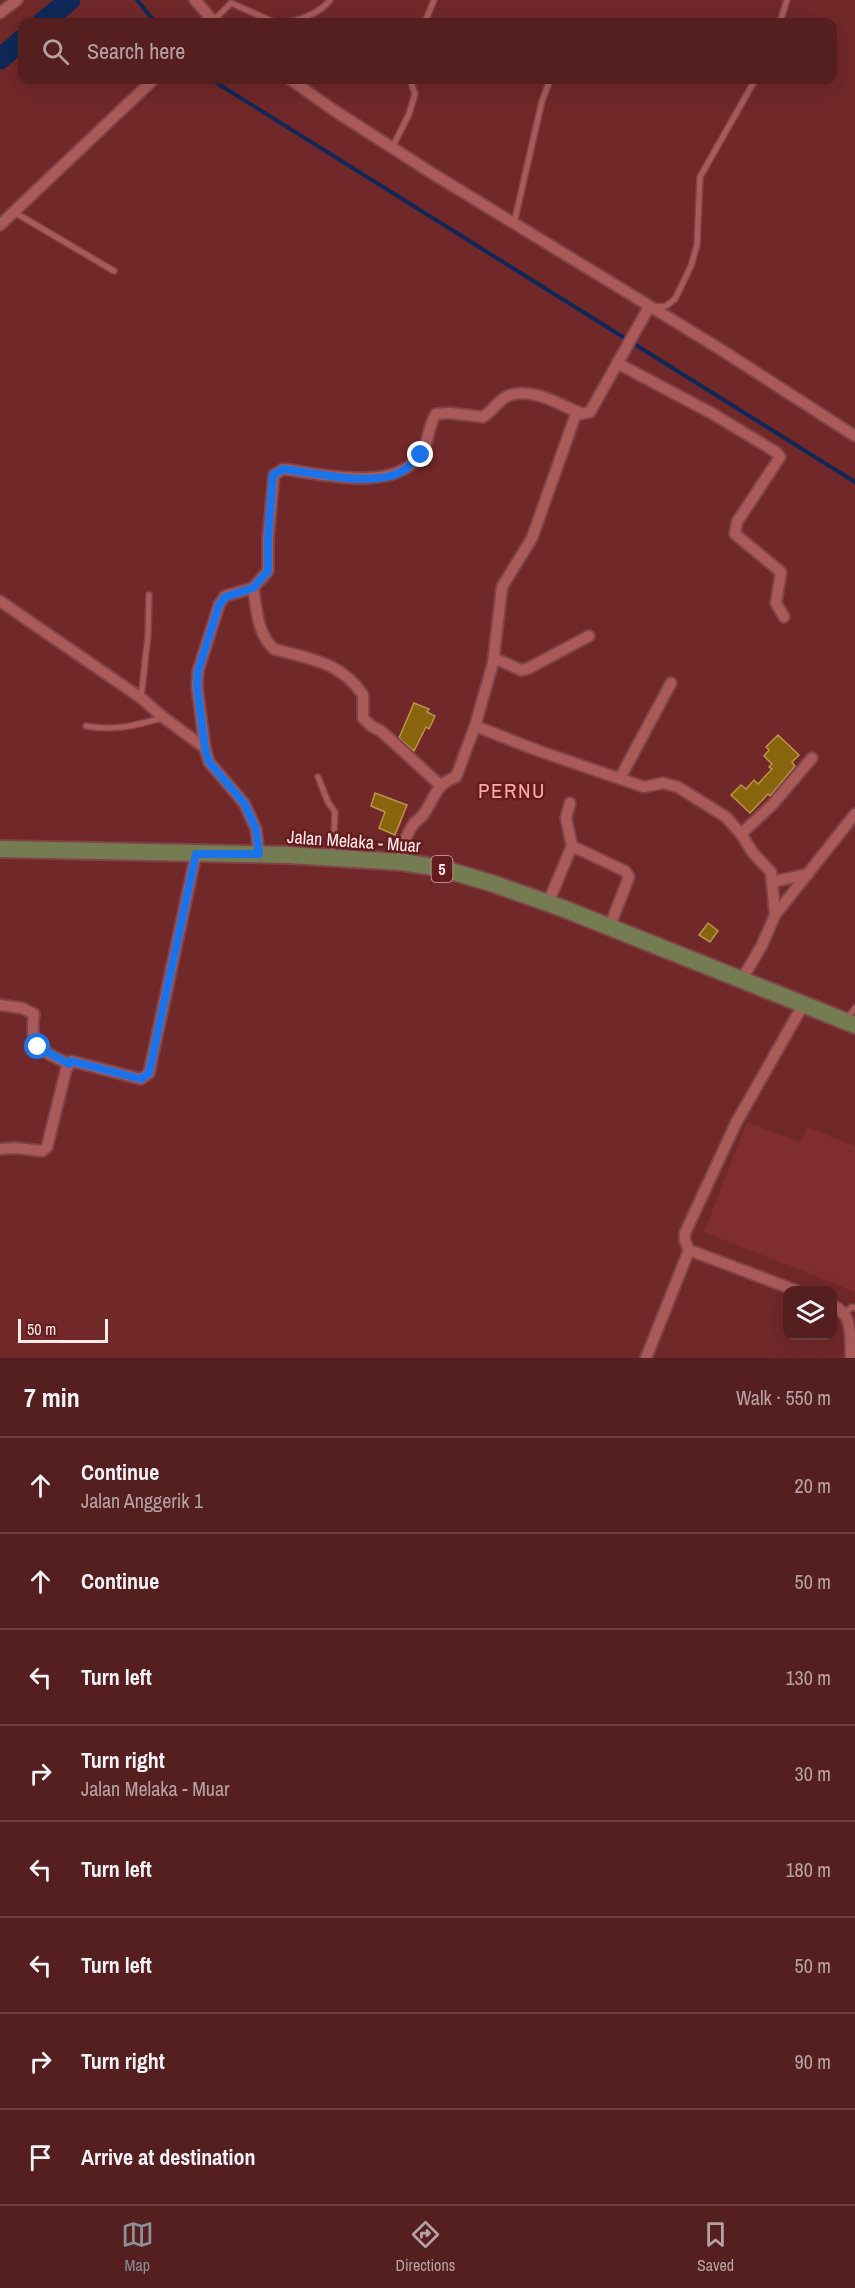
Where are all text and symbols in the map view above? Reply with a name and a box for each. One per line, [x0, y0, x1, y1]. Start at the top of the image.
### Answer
search box [18, 18, 837, 84]
icon: search [39, 35, 72, 68]
text: Search here [87, 36, 185, 66]
route end [407, 441, 433, 467]
district label: PERNU [478, 776, 546, 805]
street label: Jalan Melaka - Muar [286, 824, 422, 858]
road number: 5 [432, 856, 452, 882]
route start [24, 1033, 50, 1059]
map controls [783, 1286, 837, 1340]
button: layers [783, 1286, 837, 1340]
scale bar [18, 1316, 108, 1344]
text: 50 m [27, 1318, 56, 1340]
text: 7 min [24, 1380, 80, 1415]
text: Walk · 550 m [736, 1384, 831, 1411]
text: Continue [81, 1457, 159, 1487]
icon: ahead [24, 1469, 57, 1502]
text: 20 m [795, 1472, 831, 1499]
text: Jalan Anggerik 1 [81, 1487, 203, 1514]
icon: ahead [24, 1565, 57, 1598]
text: Continue [81, 1566, 159, 1596]
text: 50 m [795, 1568, 831, 1595]
icon: left [24, 1661, 57, 1694]
text: Turn left [81, 1662, 152, 1692]
text: 130 m [785, 1664, 831, 1691]
text: Turn right [81, 1745, 165, 1775]
icon: right [24, 1757, 57, 1790]
text: 30 m [795, 1760, 831, 1787]
text: Jalan Melaka - Muar [81, 1775, 230, 1802]
icon: left [24, 1853, 57, 1886]
text: Turn left [81, 1854, 152, 1884]
text: 180 m [785, 1856, 831, 1883]
icon: left [24, 1949, 57, 1982]
text: Turn left [81, 1950, 152, 1980]
text: 50 m [795, 1952, 831, 1979]
icon: right [24, 2045, 57, 2078]
text: Turn right [81, 2046, 165, 2076]
text: 90 m [795, 2048, 831, 2075]
icon: arrive [24, 2141, 57, 2174]
text: Arrive at destination [81, 2142, 255, 2172]
tab: Map [121, 2218, 154, 2276]
tab: Directions [395, 2218, 455, 2276]
tab: Saved [697, 2218, 734, 2276]

